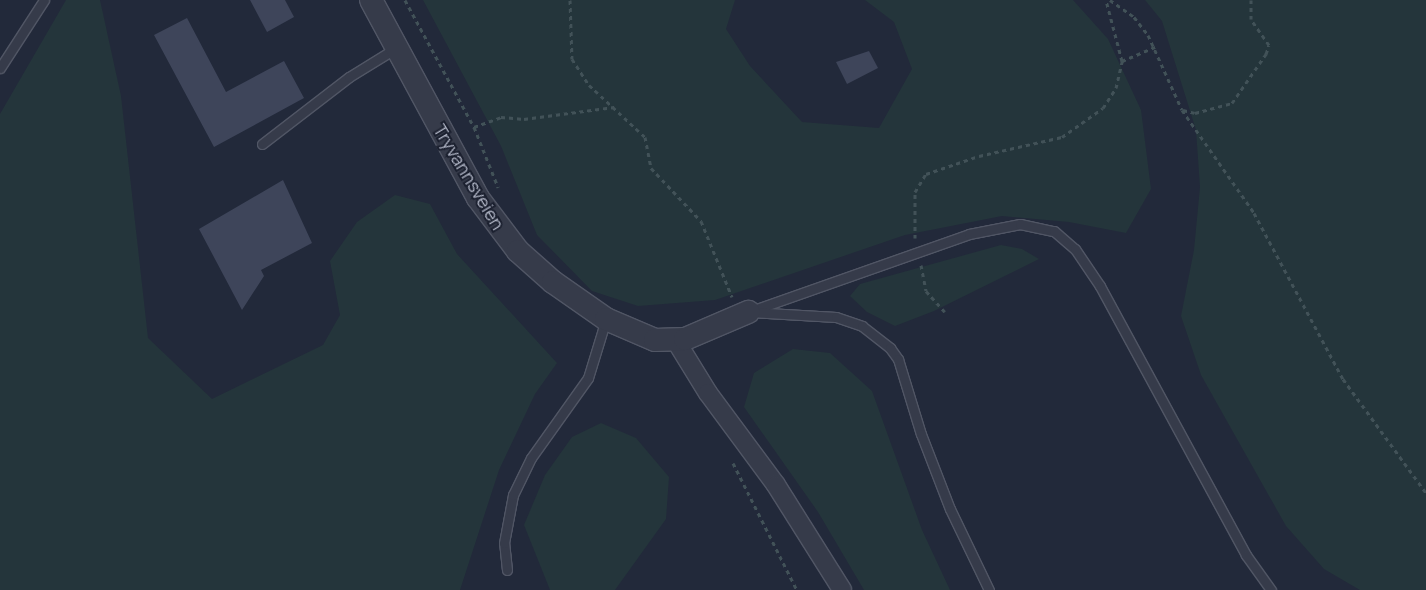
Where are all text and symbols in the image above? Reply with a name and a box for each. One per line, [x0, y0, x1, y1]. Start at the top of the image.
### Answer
street label: Tryvannsveien [429, 120, 509, 234]

